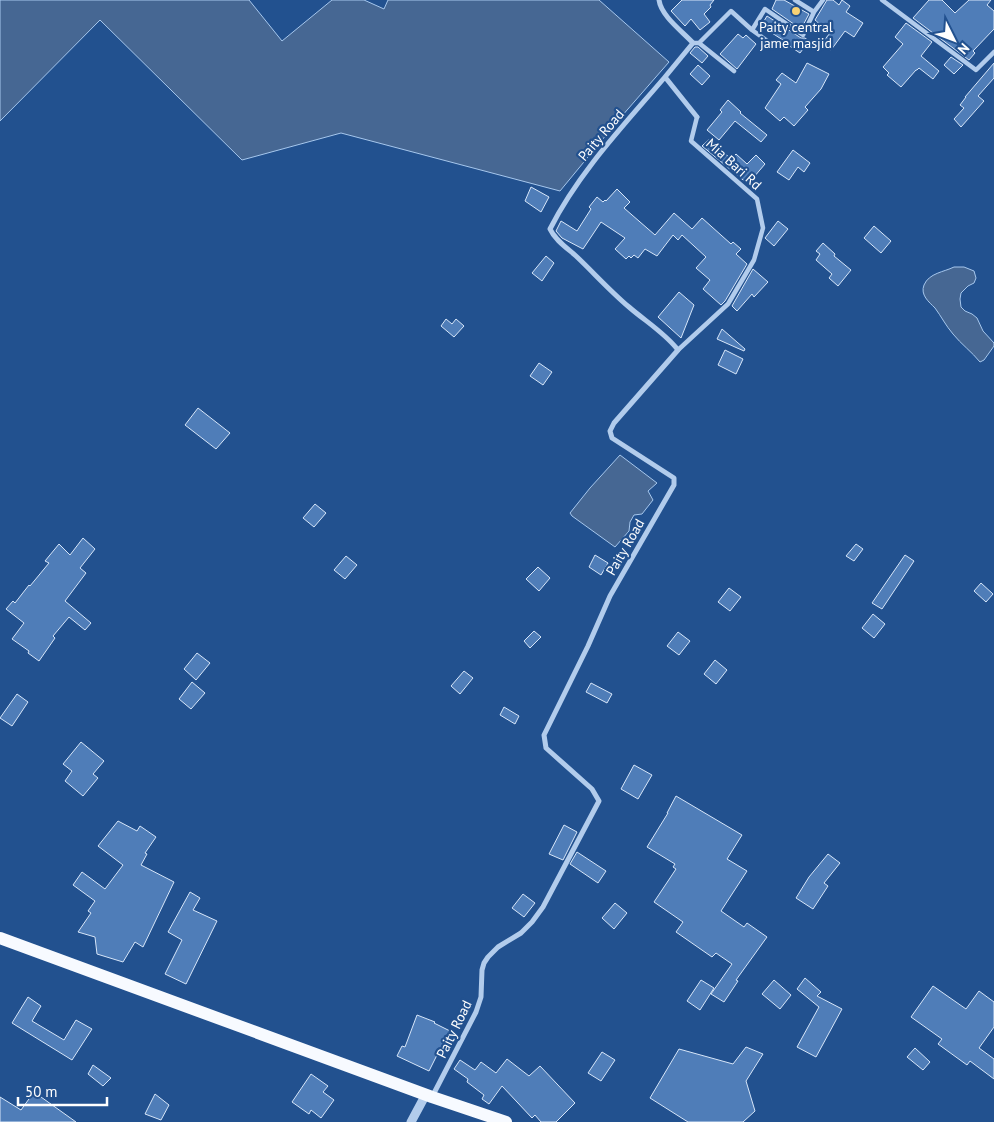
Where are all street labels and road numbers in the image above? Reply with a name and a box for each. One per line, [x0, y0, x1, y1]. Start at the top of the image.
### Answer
street label: Paity Road [574, 105, 628, 165]
street label: Mia Bari Rd [702, 134, 766, 194]
street label: Paity Road [602, 516, 648, 578]
street label: Paity Road [432, 997, 476, 1061]

